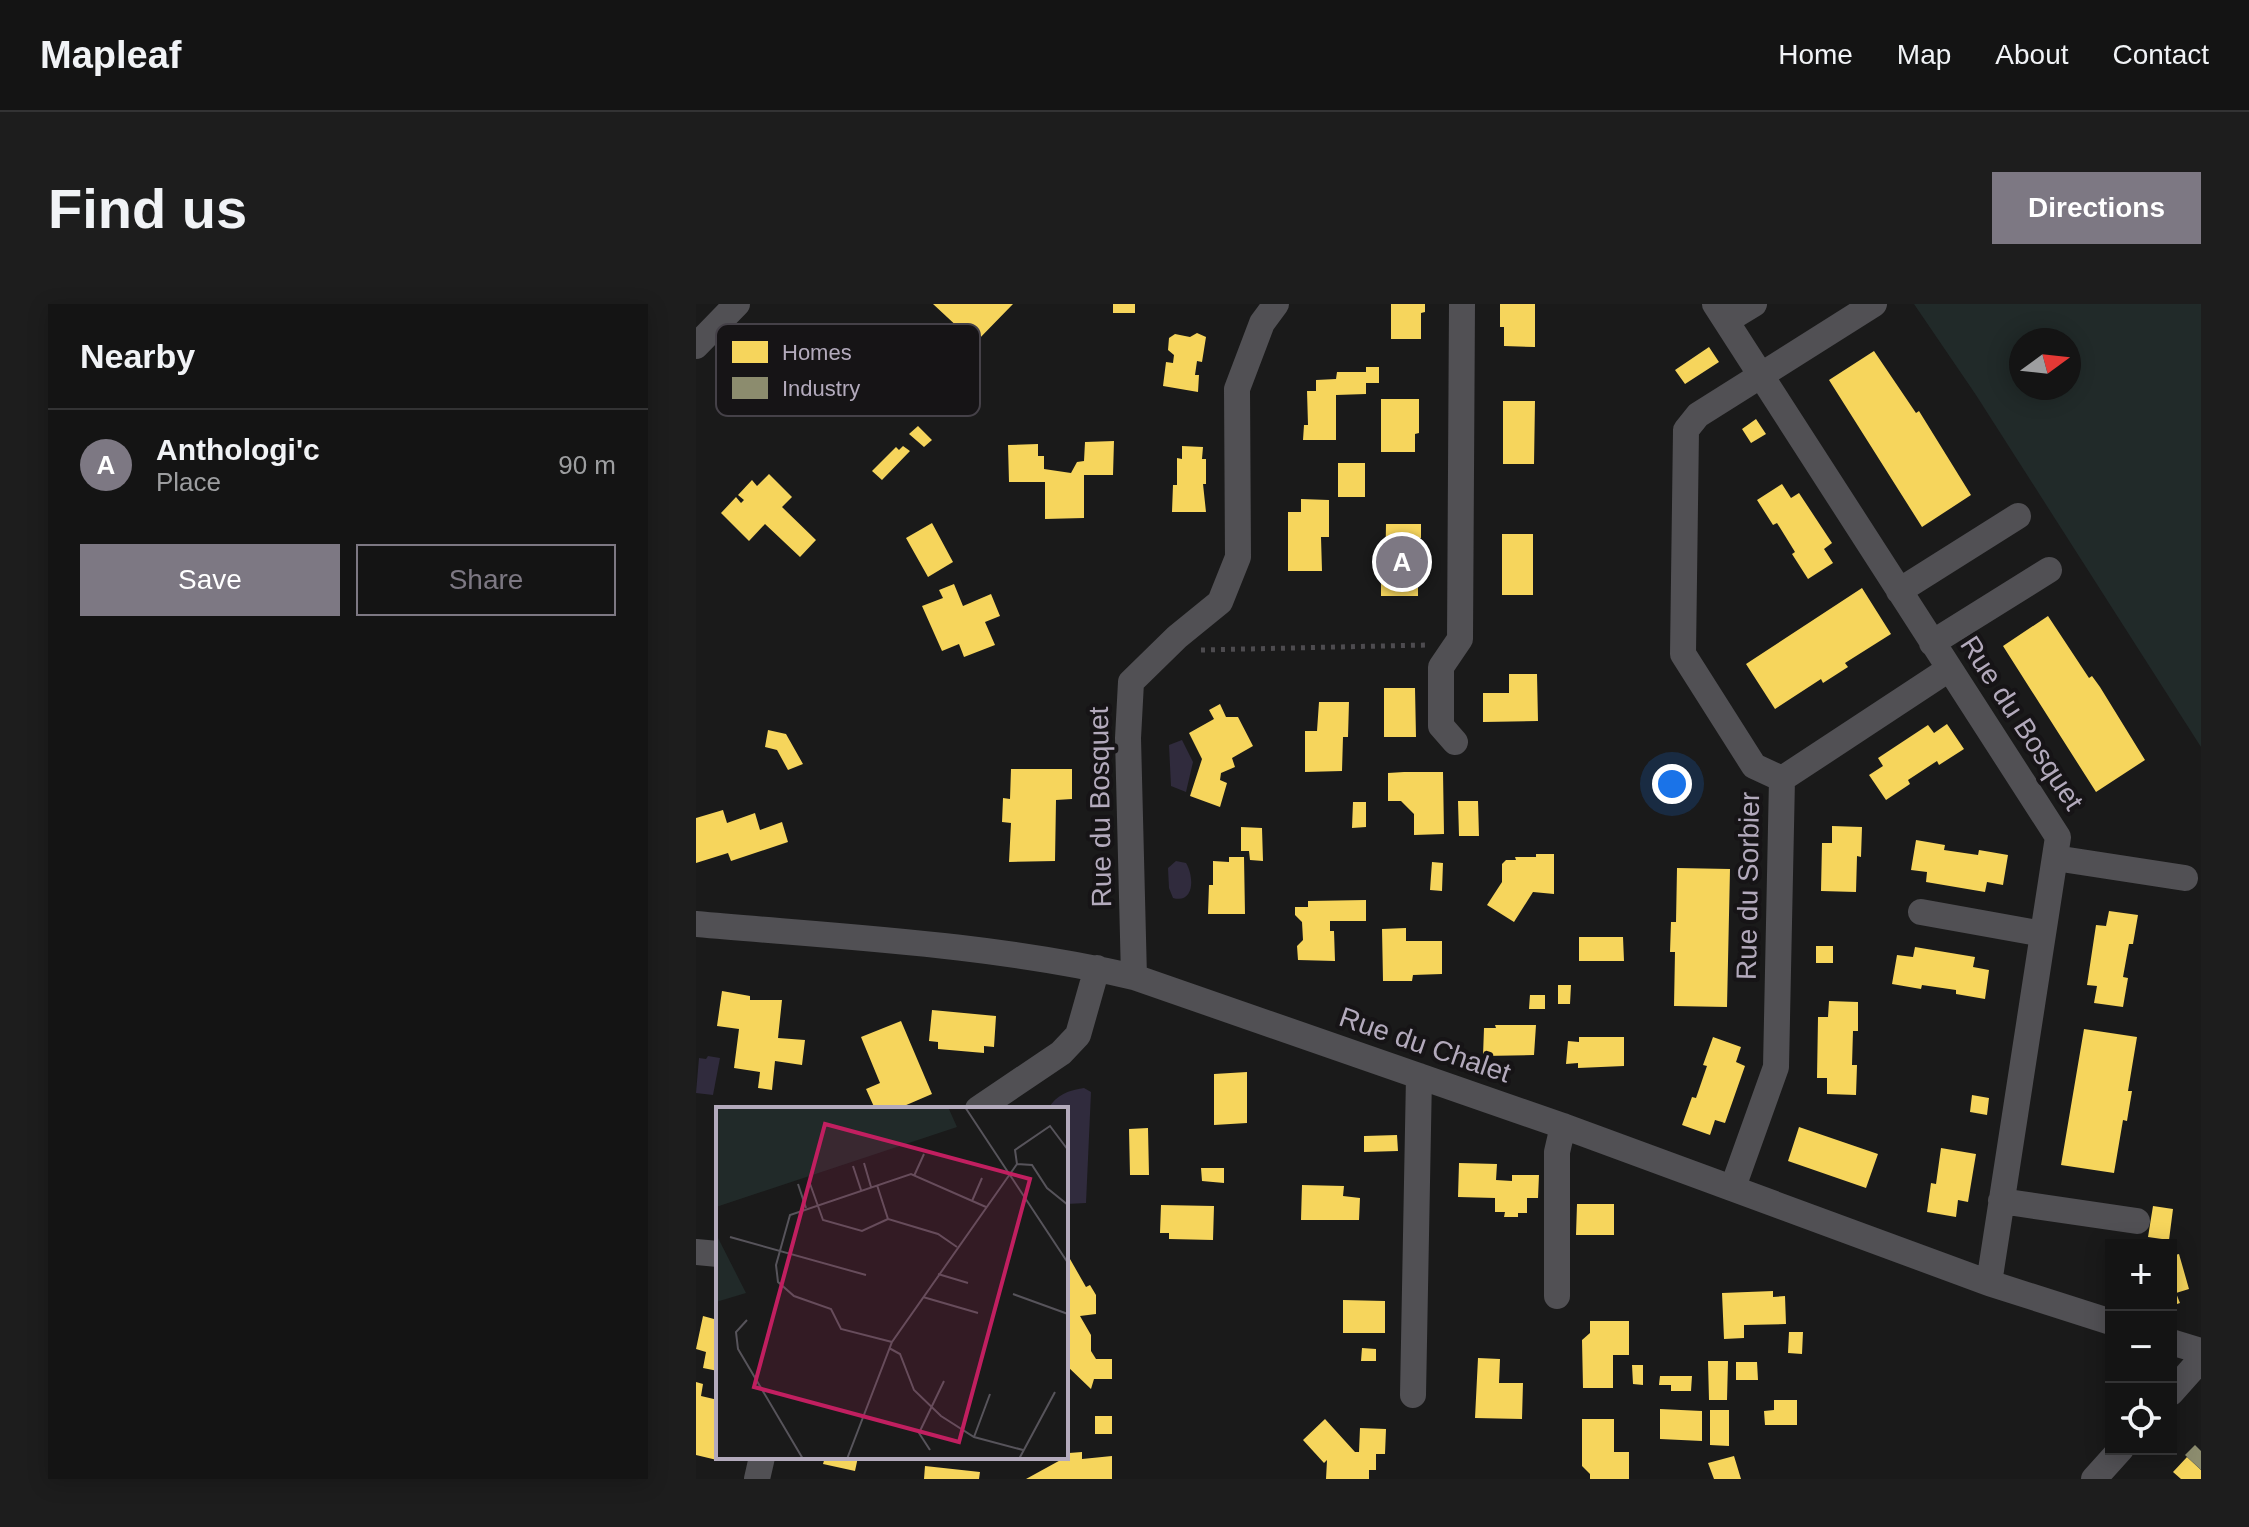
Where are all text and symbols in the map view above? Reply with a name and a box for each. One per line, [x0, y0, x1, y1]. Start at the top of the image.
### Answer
text: Mapleaf [40, 34, 181, 76]
text: Home [1778, 39, 1853, 70]
text: Map [1897, 39, 1951, 70]
text: About [1995, 39, 2069, 70]
text: Contact [2113, 39, 2209, 70]
button: Directions [1992, 172, 2201, 244]
text: Find us [48, 177, 247, 240]
legend [716, 324, 980, 416]
north arrow [2009, 328, 2081, 400]
text: Nearby [80, 337, 195, 375]
text: Homes [782, 340, 852, 365]
text: Industry [782, 376, 860, 401]
text: Anthologi'c [156, 433, 320, 466]
text: A [97, 450, 115, 480]
text: 90 m [558, 450, 616, 480]
text: Place [156, 467, 221, 497]
pin: A [1376, 532, 1428, 592]
button: Save [80, 544, 340, 616]
button: Share [356, 544, 616, 616]
street label: Rue du Bosquet [1954, 630, 2090, 816]
street label: Rue du Bosquet [1083, 706, 1117, 908]
your location [1652, 764, 1692, 804]
street label: Rue du Sorbier [1731, 792, 1765, 980]
street label: Rue du Chalet [1335, 1001, 1515, 1089]
inset map [716, 1107, 1068, 1459]
map controls [2105, 1239, 2177, 1455]
button: + [2105, 1239, 2177, 1311]
button: − [2105, 1311, 2177, 1383]
button: locate [2105, 1383, 2177, 1455]

